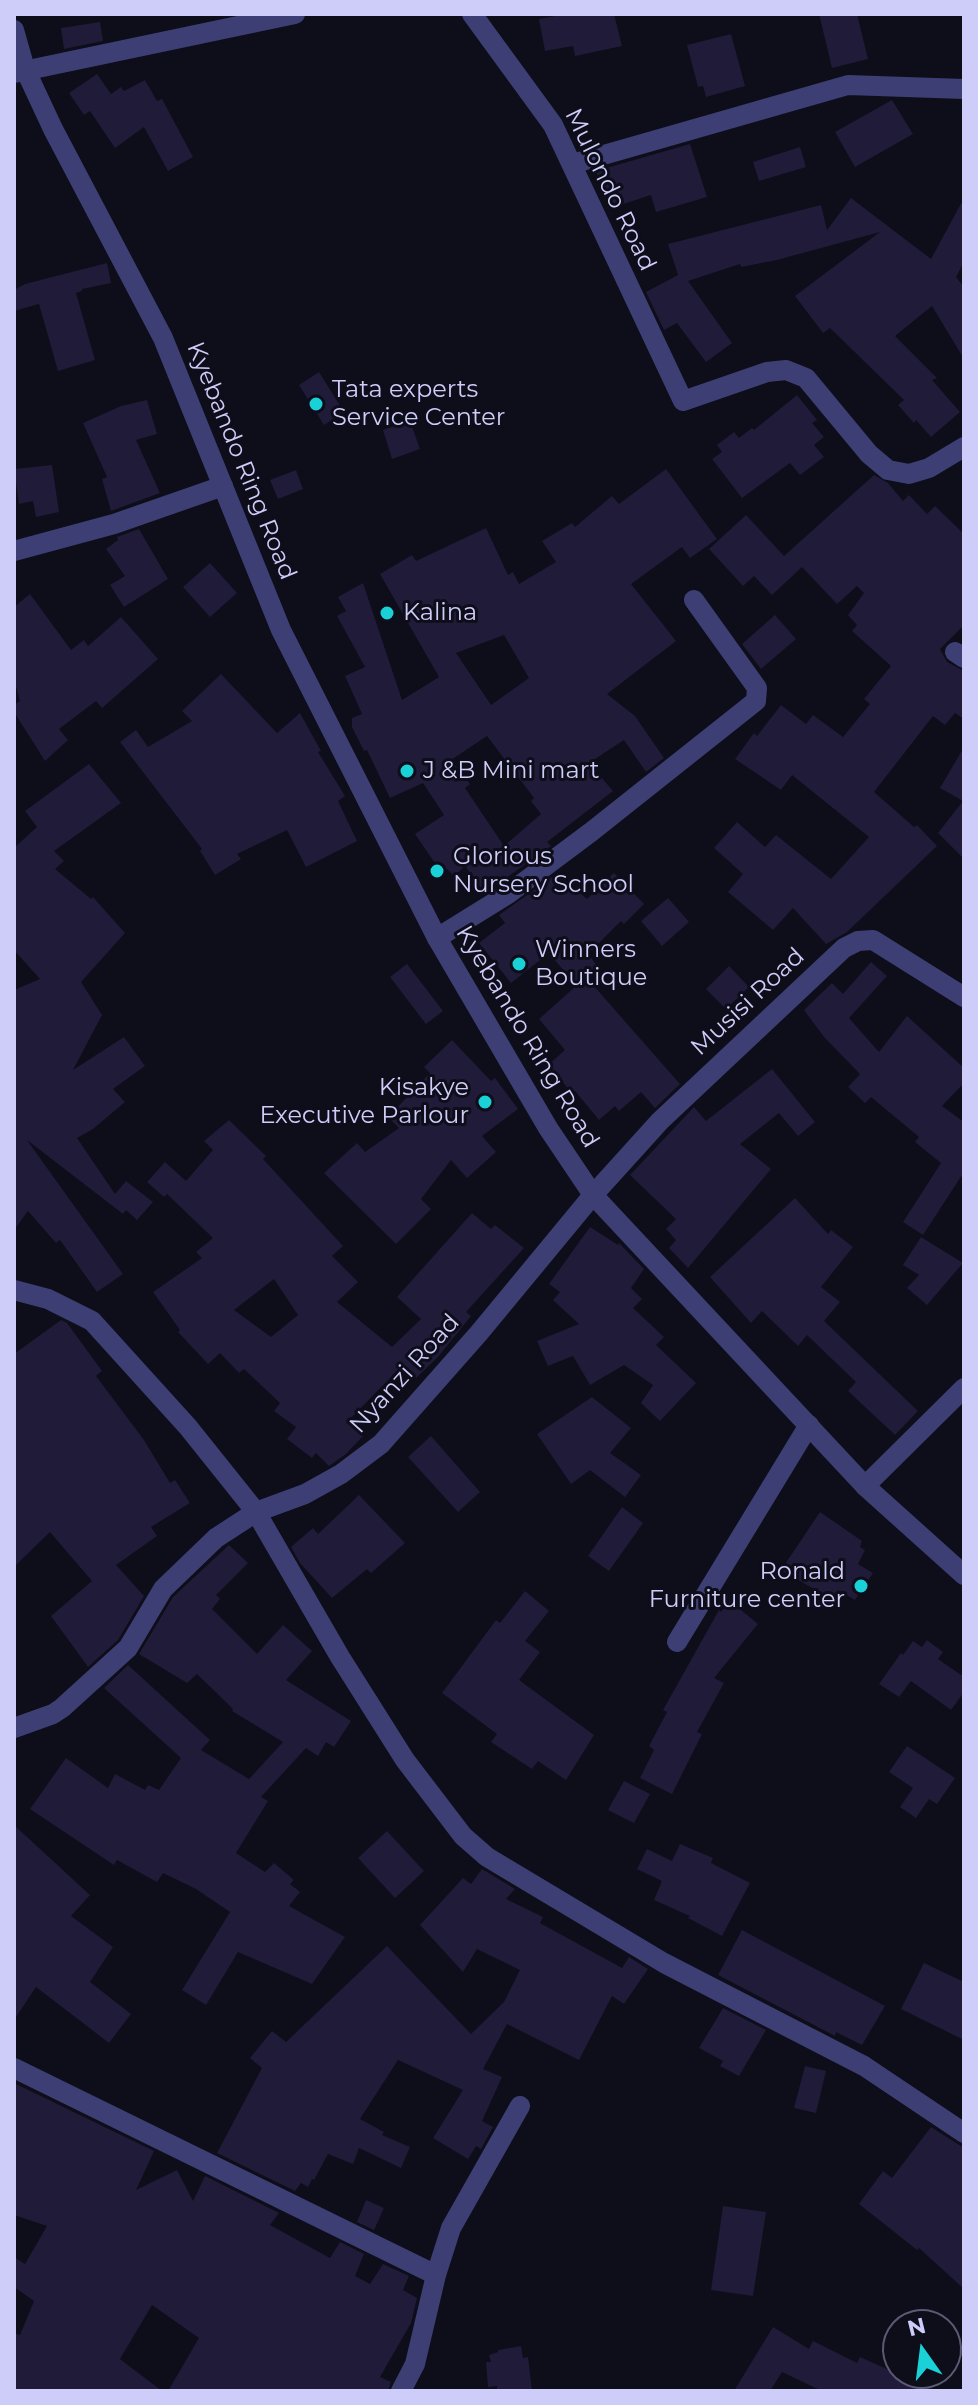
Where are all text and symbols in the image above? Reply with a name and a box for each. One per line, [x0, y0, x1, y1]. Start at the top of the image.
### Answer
street label: Mulondo Road [558, 104, 662, 276]
street label: Kyebando Ring Road [180, 338, 302, 584]
place label: Tata experts Service Center [332, 376, 505, 432]
marker: Tata experts Service Center [307, 395, 325, 413]
place label: Kalina [403, 599, 477, 627]
marker: Kalina [378, 604, 396, 622]
place label: J &B Mini mart [423, 757, 599, 785]
marker: J &B Mini mart [398, 762, 416, 780]
place label: Glorious Nursery School [453, 843, 634, 899]
marker: Glorious Nursery School [428, 862, 446, 880]
street label: Kyebando Ring Road [449, 921, 605, 1153]
place label: Winners Boutique [535, 936, 647, 992]
street label: Musisi Road [685, 942, 811, 1062]
marker: Winners Boutique [510, 955, 528, 973]
place label: Kisakye Executive Parlour [259, 1074, 469, 1130]
marker: Kisakye Executive Parlour [476, 1093, 494, 1111]
street label: Nyanzi Road [344, 1309, 466, 1439]
place label: Ronald Furniture center [649, 1558, 845, 1614]
marker: Ronald Furniture center [852, 1577, 870, 1595]
north arrow [882, 2309, 962, 2389]
text: N [905, 2312, 928, 2342]

